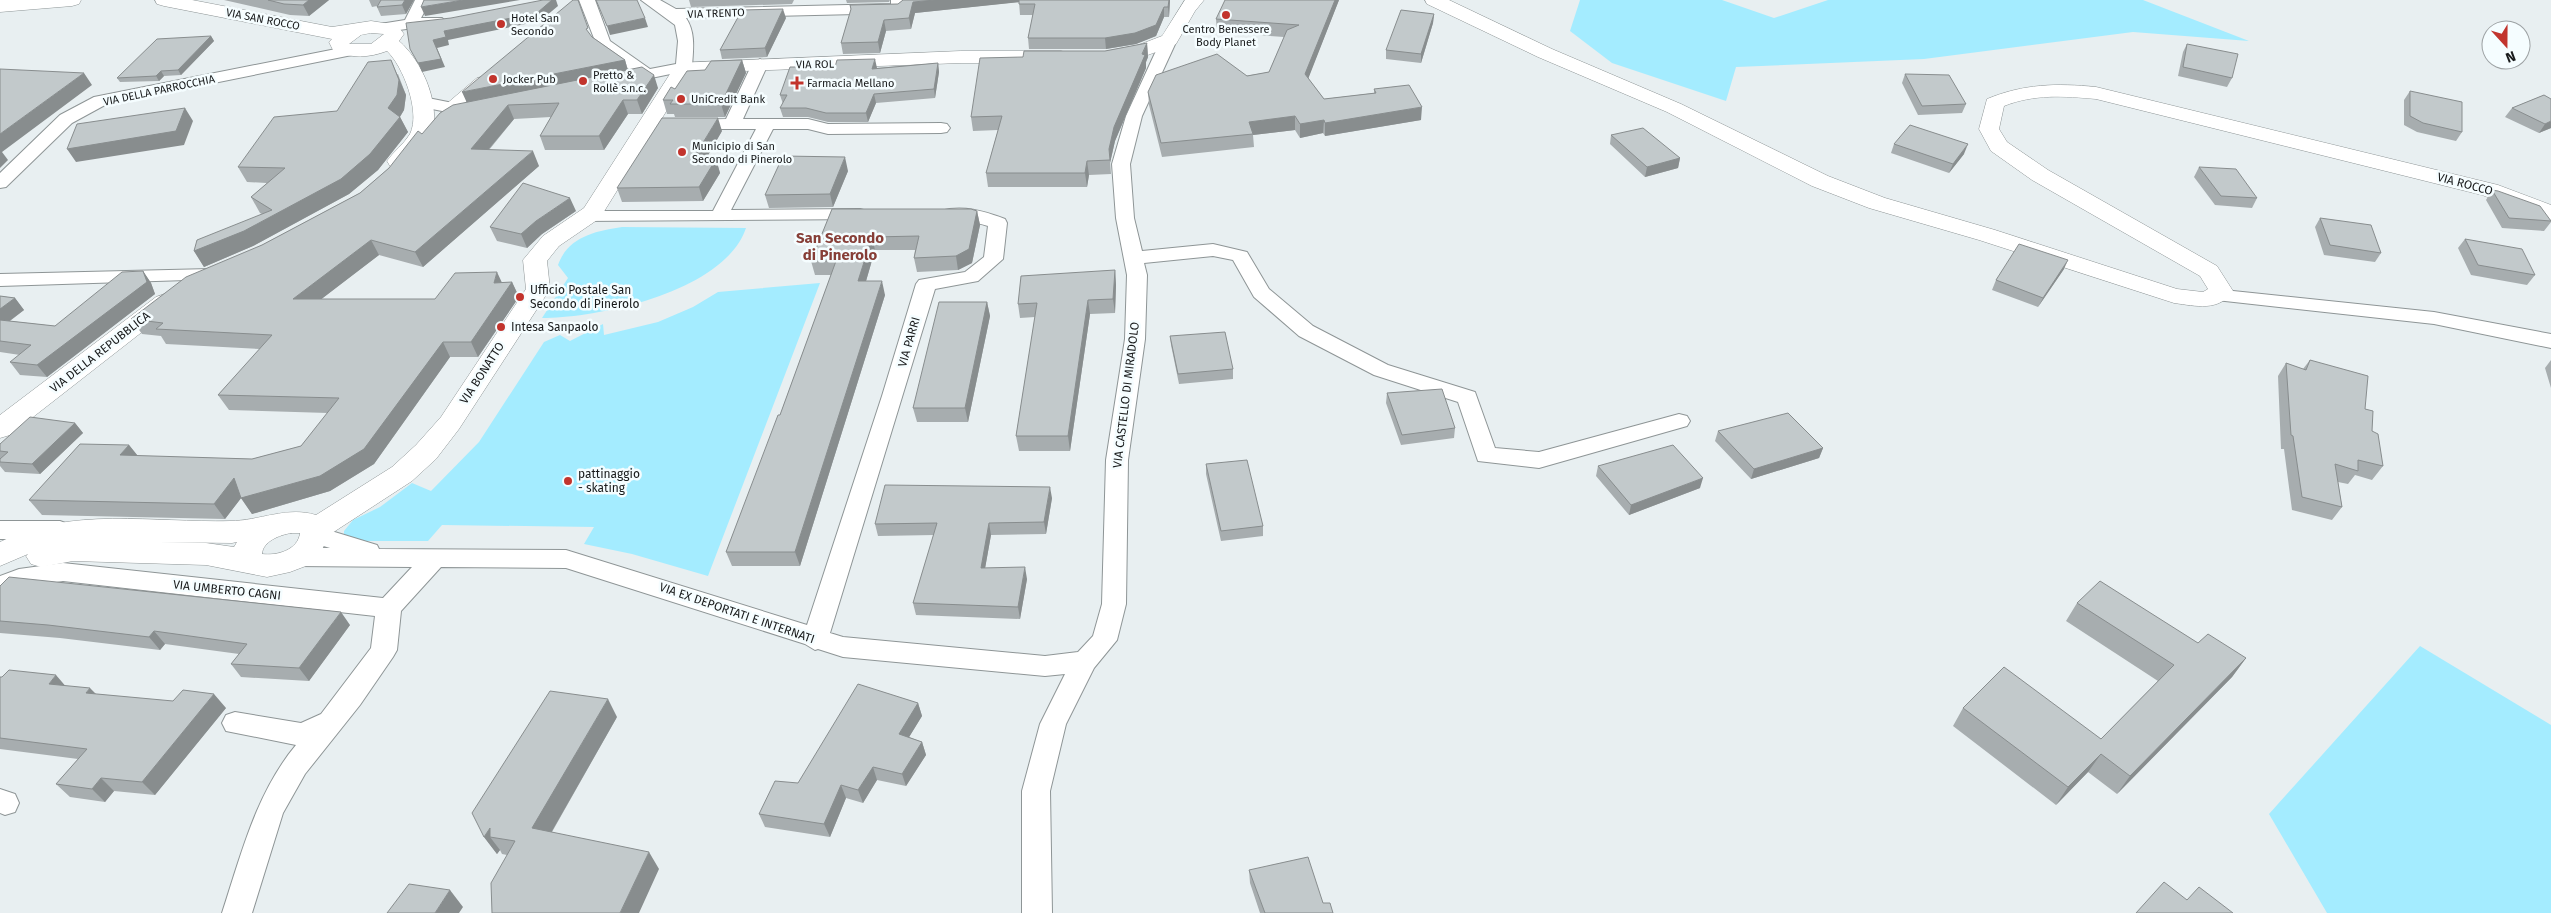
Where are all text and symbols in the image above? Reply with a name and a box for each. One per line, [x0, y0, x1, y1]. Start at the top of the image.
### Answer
street label: VIA SAN ROCCO [225, 6, 301, 33]
street label: VIA TRENTO [687, 6, 745, 21]
marker: Centro Benessere Body Planet [1220, 9, 1232, 21]
place label: Hotel San Secondo [511, 12, 559, 38]
marker: Hotel San Secondo [495, 18, 507, 30]
north arrow [2481, 20, 2531, 70]
place label: Centro Benessere Body Planet [1183, 23, 1269, 49]
text: N [2503, 47, 2518, 66]
street label: VIA ROL [796, 58, 835, 71]
place label: Pretto & Rollè s.n.c. [593, 69, 646, 95]
street label: VIA DELLA PARROCCHIA [102, 72, 217, 109]
marker: Jocker Pub [487, 73, 499, 85]
place label: Jocker Pub [503, 73, 556, 86]
marker: Pretto & Rollè s.n.c. [577, 75, 589, 87]
marker: Farmacia Mellano [791, 77, 803, 89]
place label: Farmacia Mellano [807, 77, 894, 90]
marker: UniCredit Bank [675, 93, 687, 105]
place label: UniCredit Bank [691, 93, 765, 106]
place label: Municipio di San Secondo di Pinerolo [692, 140, 792, 166]
marker: Municipio di San Secondo di Pinerolo [676, 146, 688, 158]
street label: VIA ROCCO [2436, 170, 2494, 198]
district label: San Secondo di Pinerolo [796, 229, 884, 264]
place label: Ufficio Postale San Secondo di Pinerolo [530, 283, 639, 311]
marker: Ufficio Postale San Secondo di Pinerolo [514, 291, 526, 303]
street label: VIA DELLA REPUBBLICA [47, 309, 153, 395]
street label: VIA PARRI [895, 315, 923, 369]
place label: Intesa Sanpaolo [511, 320, 599, 334]
marker: Intesa Sanpaolo [495, 321, 507, 333]
street label: VIA CASTELLO DI MIRADOLO [1110, 321, 1142, 469]
street label: VIA BONATTO [457, 340, 507, 406]
place label: pattinaggio - skating [578, 467, 640, 495]
marker: pattinaggio - skating [562, 475, 574, 487]
street label: VIA UMBERTO CAGNI [172, 577, 282, 603]
street label: VIA EX DEPORTATI E INTERNATI [658, 580, 816, 646]

